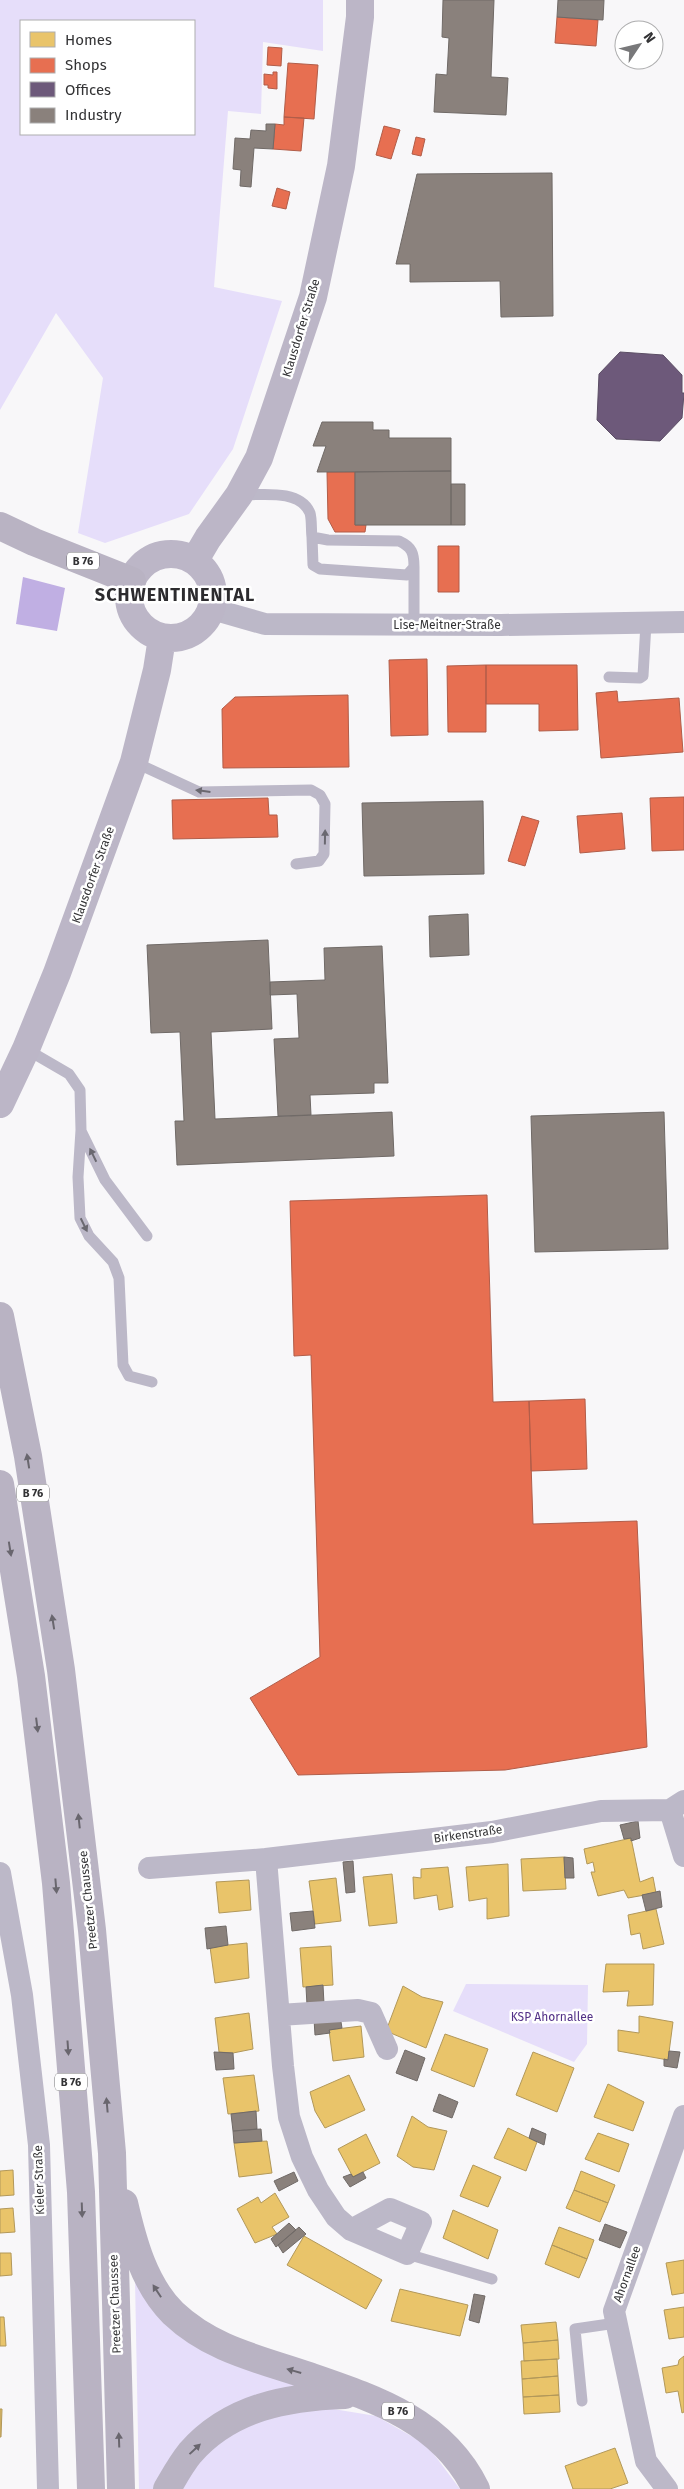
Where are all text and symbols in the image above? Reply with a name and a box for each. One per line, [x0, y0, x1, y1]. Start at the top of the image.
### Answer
legend [20, 20, 195, 135]
north arrow [614, 20, 664, 70]
text: N [640, 29, 659, 47]
text: Homes [65, 31, 112, 49]
text: Shops [65, 56, 107, 74]
text: Offices [65, 81, 111, 99]
text: Industry [65, 106, 122, 124]
street label: Klausdorfer Straße [279, 277, 323, 379]
road number: B 76 [67, 552, 99, 570]
district label: SCHWENTINENTAL [95, 584, 255, 606]
street label: Lise-Meitner-Straße [393, 618, 501, 632]
one-way arrow [195, 786, 211, 794]
street label: Klausdorfer Straße [69, 825, 117, 925]
one-way arrow [321, 829, 329, 845]
one-way arrow [89, 1148, 97, 1162]
one-way arrow [80, 1218, 88, 1232]
one-way arrow [24, 1453, 32, 1469]
road number: B 76 [17, 1485, 49, 1502]
one-way arrow [7, 1542, 15, 1558]
one-way arrow [49, 1613, 57, 1629]
one-way arrow [33, 1717, 41, 1733]
one-way arrow [75, 1813, 83, 1829]
street label: Birkenstraße [433, 1822, 503, 1846]
street label: Preetzer Chaussee [76, 1850, 100, 1950]
one-way arrow [52, 1878, 60, 1894]
park label: KSP Ahornallee [511, 2010, 593, 2024]
one-way arrow [65, 2040, 73, 2056]
road number: B 76 [55, 2074, 87, 2090]
one-way arrow [103, 2097, 111, 2113]
street label: Kieler Straße [31, 2145, 47, 2215]
one-way arrow [78, 2202, 86, 2218]
street label: Ahornallee [610, 2244, 644, 2304]
street label: Preetzer Chaussee [106, 2254, 124, 2354]
one-way arrow [152, 2285, 162, 2298]
one-way arrow [286, 2367, 301, 2375]
road number: B 76 [382, 2402, 414, 2420]
one-way arrow [115, 2432, 123, 2448]
one-way arrow [188, 2443, 200, 2455]

